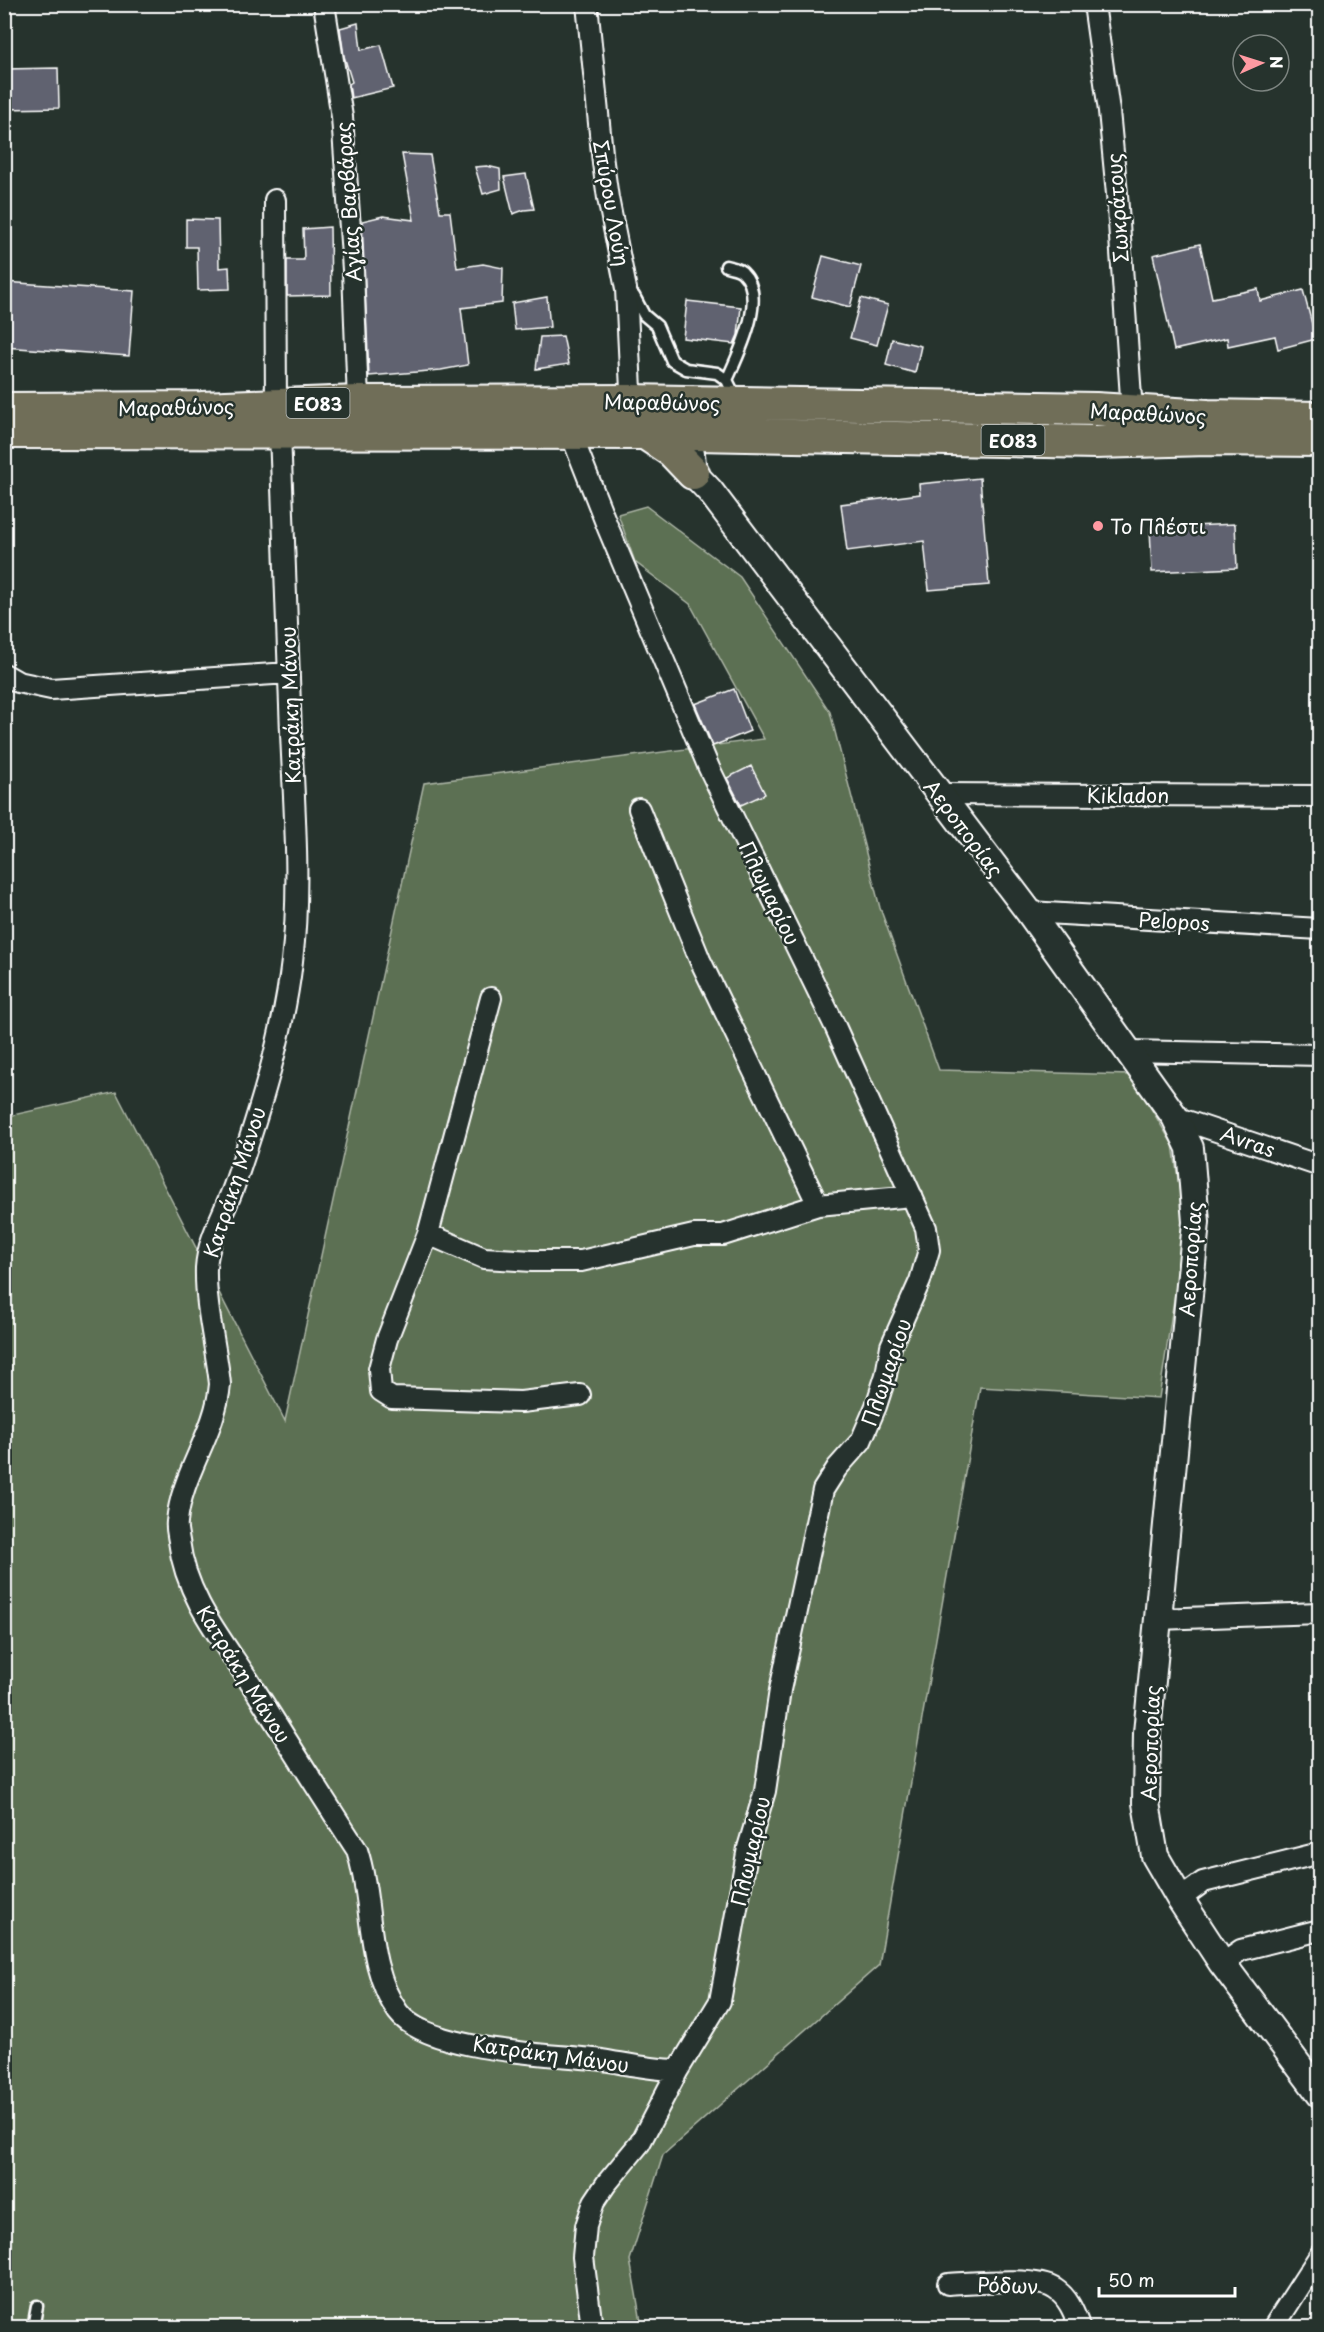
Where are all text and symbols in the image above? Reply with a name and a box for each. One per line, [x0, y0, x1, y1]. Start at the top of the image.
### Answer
north arrow [1231, 33, 1291, 93]
text: N [1265, 55, 1289, 69]
street label: Αγίας Βαρβάρας [327, 121, 369, 283]
street label: Σπύρου Λούη [586, 138, 638, 268]
street label: Σωκράτους [1098, 152, 1136, 264]
street label: Μαραθώνος [604, 386, 720, 418]
road number: ΕΟ83 [286, 388, 350, 418]
street label: Μαραθώνος [118, 391, 234, 423]
street label: Μαραθώνος [1089, 395, 1207, 431]
road number: ΕΟ83 [982, 425, 1044, 455]
place label: Το Πλέστι [1110, 511, 1206, 541]
marker: Το Πλέστι [1091, 519, 1105, 533]
street label: Κατράκη Μάνου [272, 626, 308, 784]
street label: Αεροπορίας [917, 773, 1011, 883]
street label: Kikladon [1087, 780, 1169, 810]
street label: Πλωμαρίου [732, 836, 808, 950]
street label: Pelopos [1138, 904, 1210, 938]
street label: Κατράκη Μάνου [195, 1102, 273, 1262]
street label: Avras [1217, 1118, 1279, 1164]
street label: Αεροπορίας [1171, 1200, 1209, 1318]
street label: Πλωμαρίου [854, 1314, 918, 1430]
street label: Κατράκη Μάνου [190, 1599, 298, 1749]
street label: Αεροπορίας [1133, 1685, 1167, 1801]
street label: Πλωμαρίου [723, 1793, 777, 1909]
street label: Κατράκη Μάνου [471, 2028, 631, 2080]
scale bar [1099, 2260, 1236, 2298]
text: 50 m [1108, 2266, 1155, 2293]
street label: Ρόδων [977, 2269, 1039, 2301]

